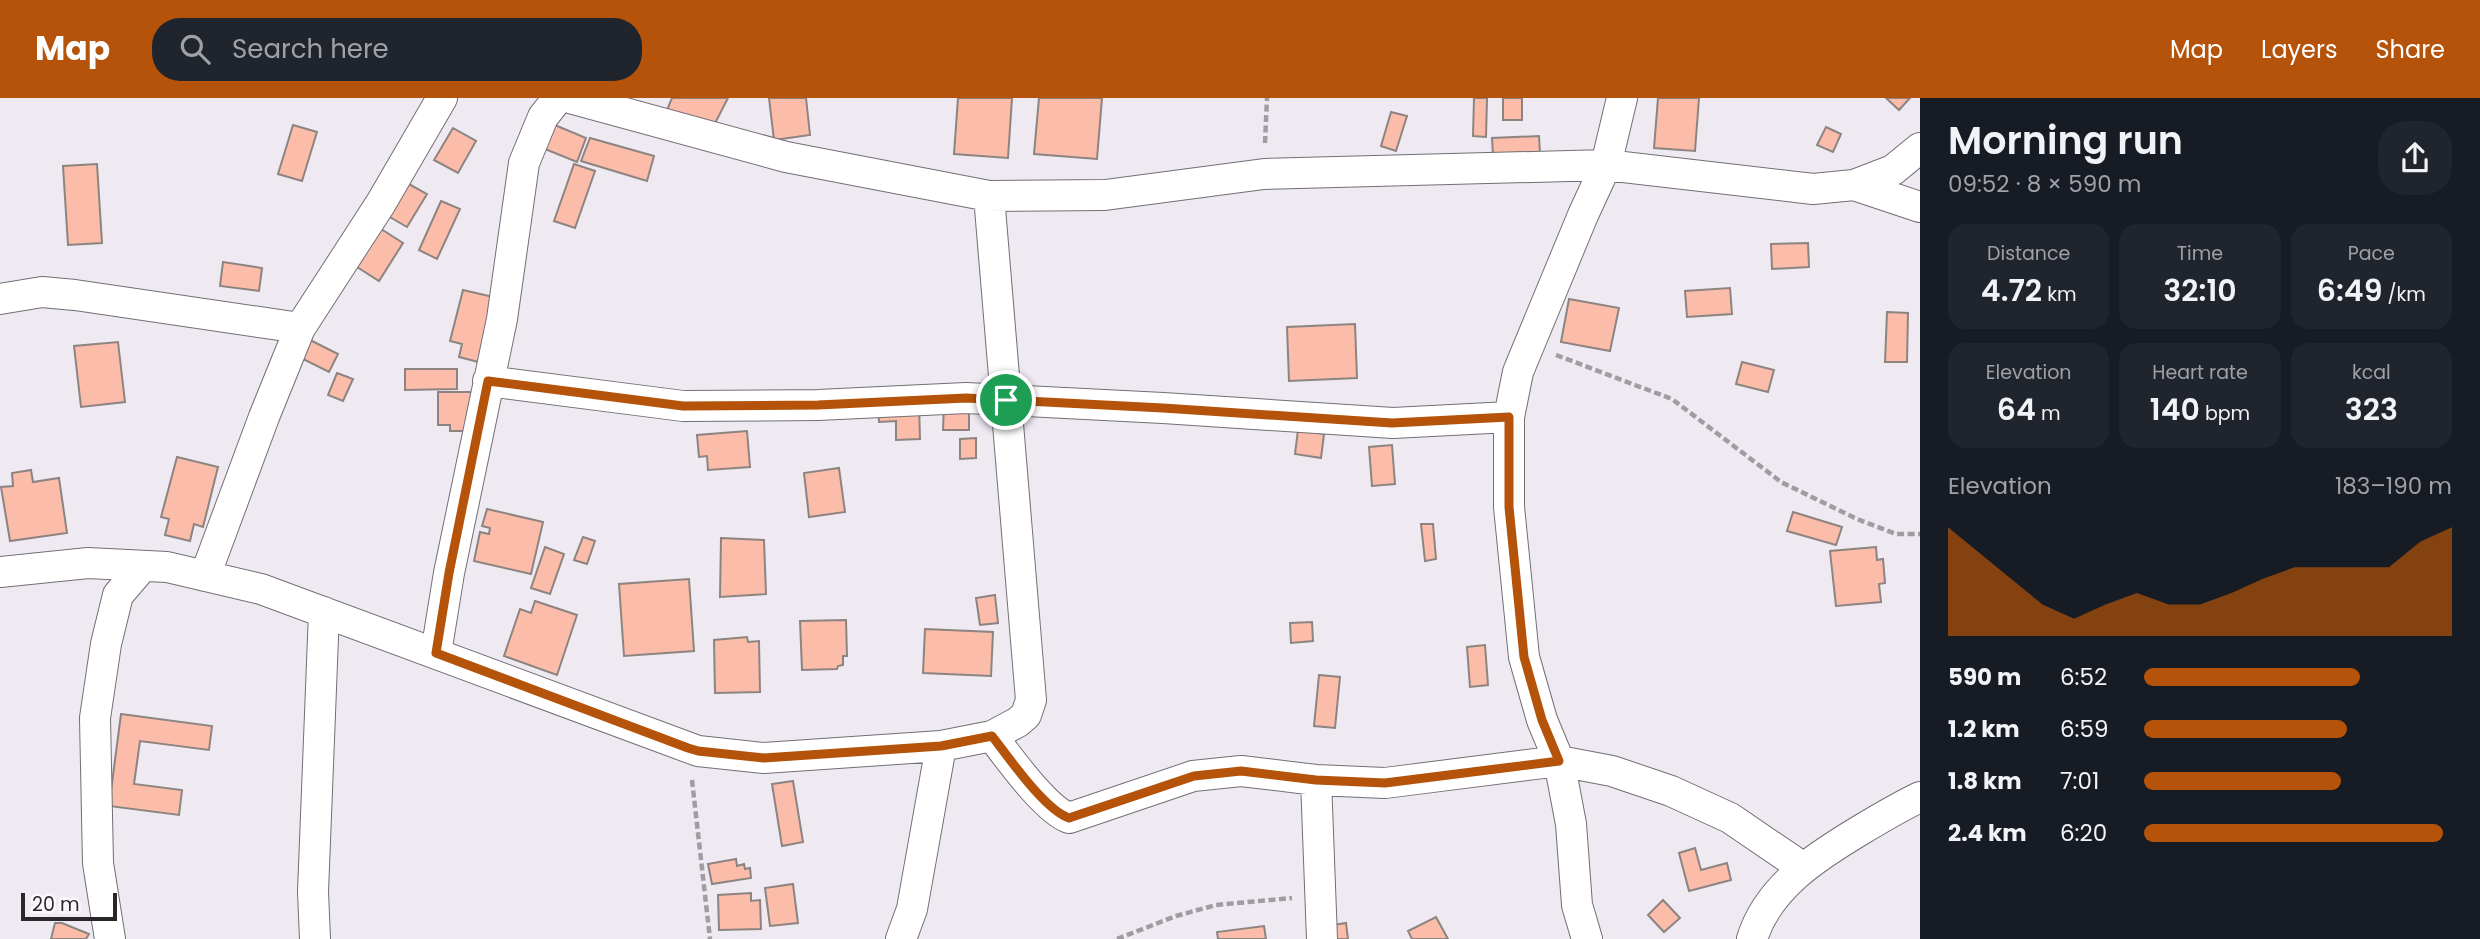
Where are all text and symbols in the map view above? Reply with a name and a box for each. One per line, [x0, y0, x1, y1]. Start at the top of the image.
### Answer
search box [152, 18, 642, 81]
text: Map [35, 25, 110, 72]
icon: search [176, 30, 214, 68]
text: Search here [232, 31, 389, 67]
text: Map [2170, 33, 2223, 66]
text: Layers [2261, 33, 2337, 66]
text: Share [2375, 33, 2445, 66]
text: Morning run [1948, 114, 2183, 167]
button: share [2378, 121, 2452, 195]
text: 09:52 · 8 × 590 m [1948, 168, 2141, 200]
text: Distance [1987, 240, 2070, 267]
text: Time [2177, 240, 2223, 267]
text: Pace [2348, 240, 2395, 267]
text: 4.72 [1981, 269, 2042, 312]
text: 32:10 [2163, 269, 2237, 312]
text: 6:49 [2317, 269, 2382, 312]
text: km [2042, 281, 2077, 308]
text: /km [2382, 281, 2426, 308]
text: Elevation [1986, 359, 2071, 386]
text: Heart rate [2152, 359, 2248, 386]
text: kcal [2352, 359, 2391, 386]
pin [976, 370, 1036, 430]
icon: arrive [987, 381, 1025, 419]
text: 64 [1997, 388, 2036, 431]
text: 140 [2150, 388, 2200, 431]
text: 323 [2345, 388, 2398, 431]
text: m [2036, 400, 2061, 427]
text: bpm [2200, 400, 2250, 427]
text: Elevation [1948, 470, 2052, 502]
text: 183–190 m [2335, 470, 2452, 502]
text: 590 m [1948, 661, 2021, 693]
text: 6:52 [2060, 661, 2107, 693]
text: 1.2 km [1948, 713, 2020, 745]
text: 6:59 [2060, 713, 2108, 745]
text: 1.8 km [1948, 765, 2022, 797]
text: 7:01 [2060, 765, 2099, 797]
text: 2.4 km [1948, 817, 2027, 849]
text: 6:20 [2060, 817, 2107, 849]
scale bar [21, 890, 117, 922]
text: 20 m [32, 891, 80, 918]

